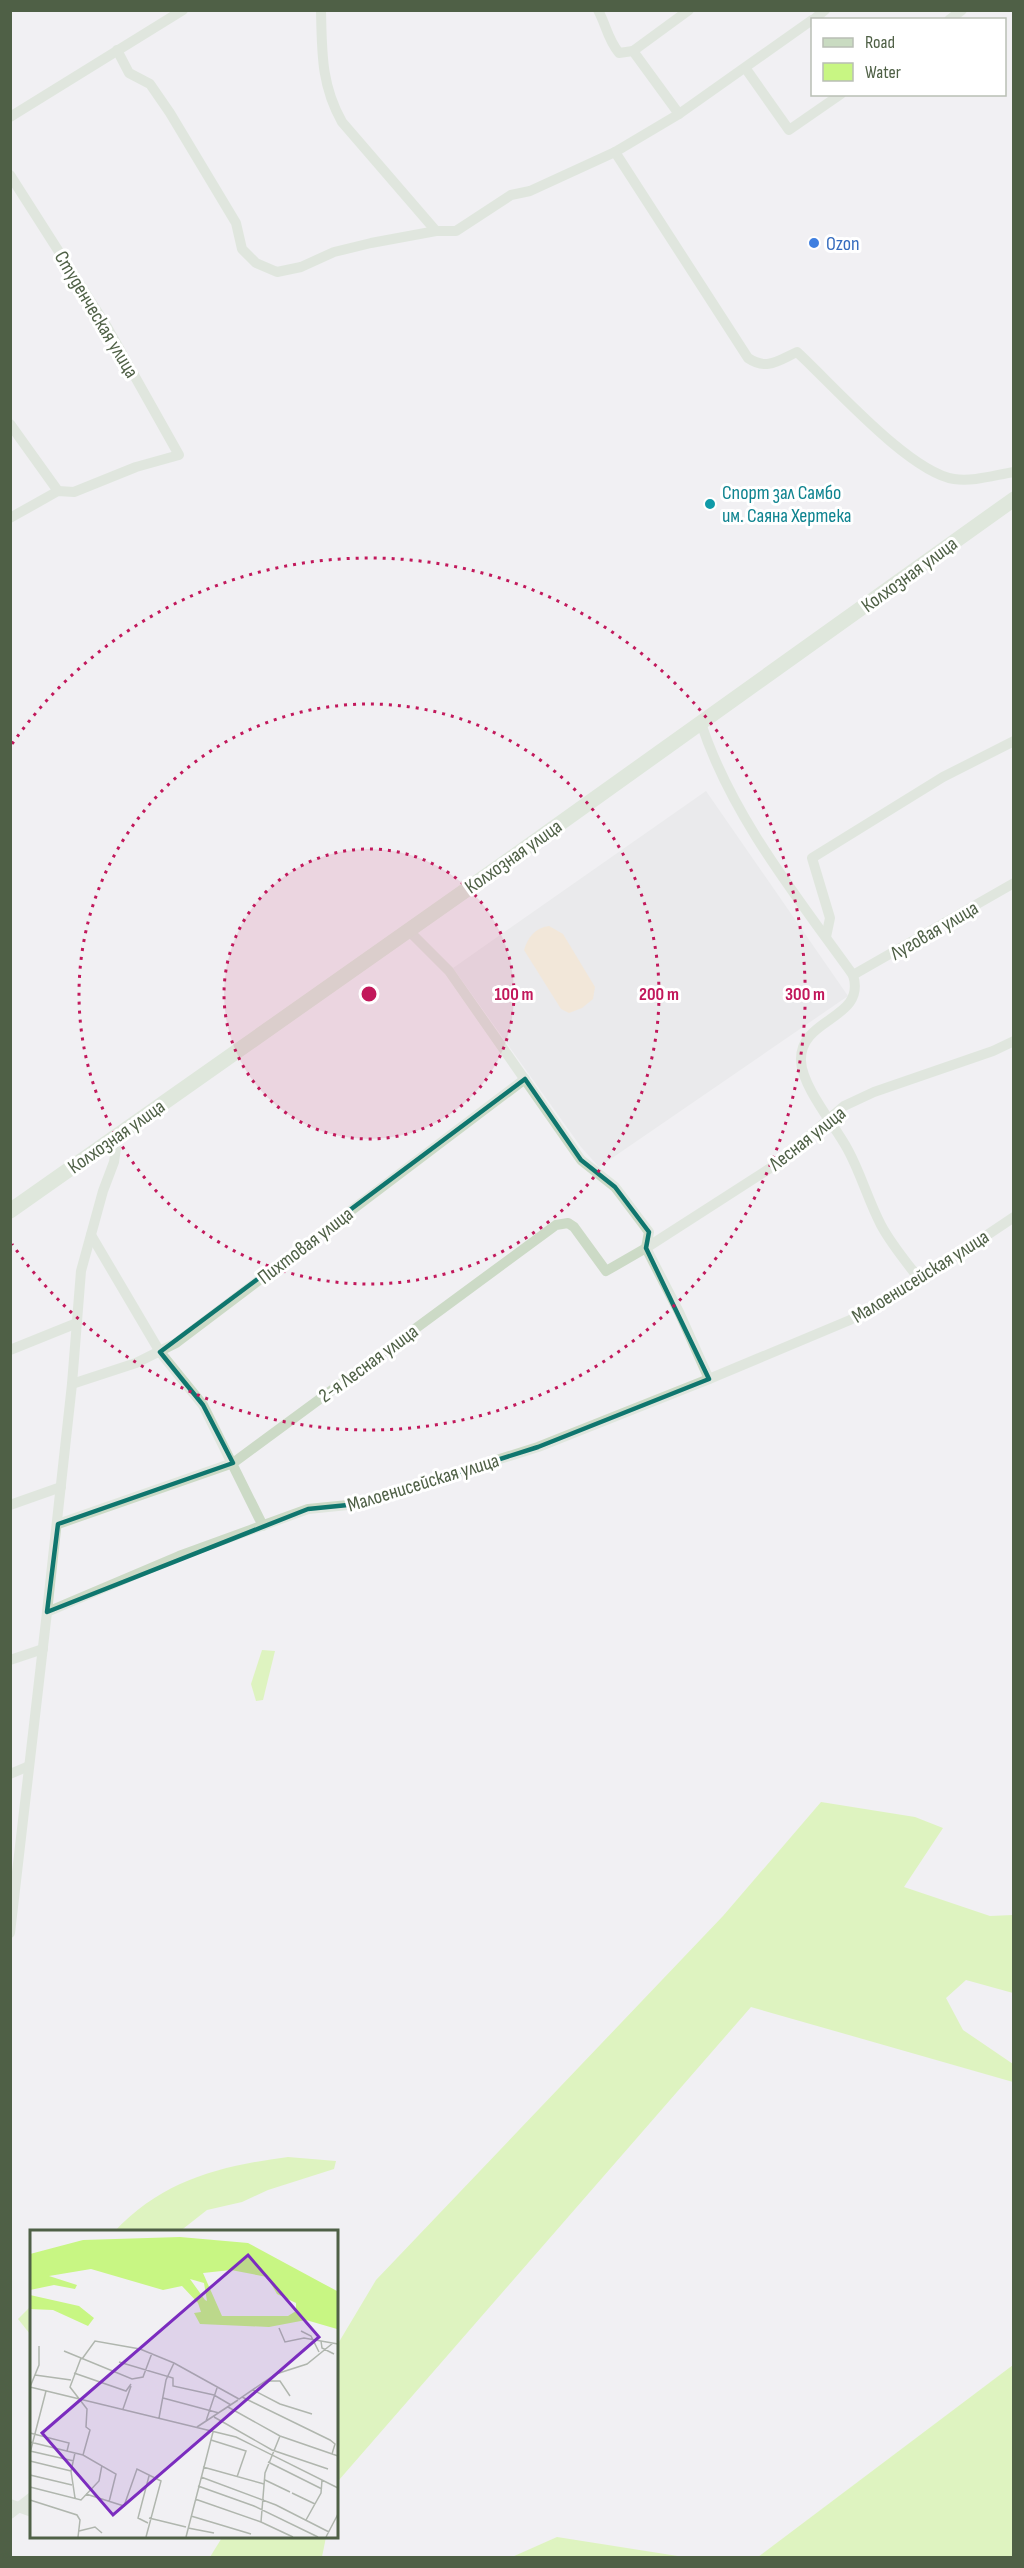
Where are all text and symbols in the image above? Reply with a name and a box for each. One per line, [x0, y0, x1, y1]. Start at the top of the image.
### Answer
legend [811, 18, 1006, 96]
text: Road [865, 32, 895, 53]
text: Water [865, 62, 901, 83]
place label: Ozon [826, 232, 860, 256]
marker: Ozon [807, 236, 821, 250]
street label: Студенческая улица [49, 247, 144, 382]
place label: Спорт зал Самбо им. Саяна Хертека [722, 481, 852, 528]
marker: Спорт зал Самбо им. Саяна Хертека [703, 497, 717, 511]
street label: Колхозная улица [857, 532, 962, 618]
street label: Колхозная улица [460, 815, 567, 899]
street label: Луговая улица [885, 896, 983, 966]
centre of rings [359, 984, 379, 1004]
text: 100 m [495, 984, 534, 1005]
text: 200 m [639, 984, 679, 1005]
text: 300 m [785, 984, 825, 1005]
street label: Колхозная улица [63, 1095, 170, 1179]
street label: Лесная улица [764, 1101, 851, 1177]
street label: Пихтовая улица [253, 1202, 358, 1289]
street label: Малоенисейская улица [847, 1225, 994, 1329]
street label: 2-я Лесная улица [314, 1320, 423, 1408]
street label: Малоенисейская улица [345, 1448, 502, 1517]
inset map [30, 2230, 338, 2538]

